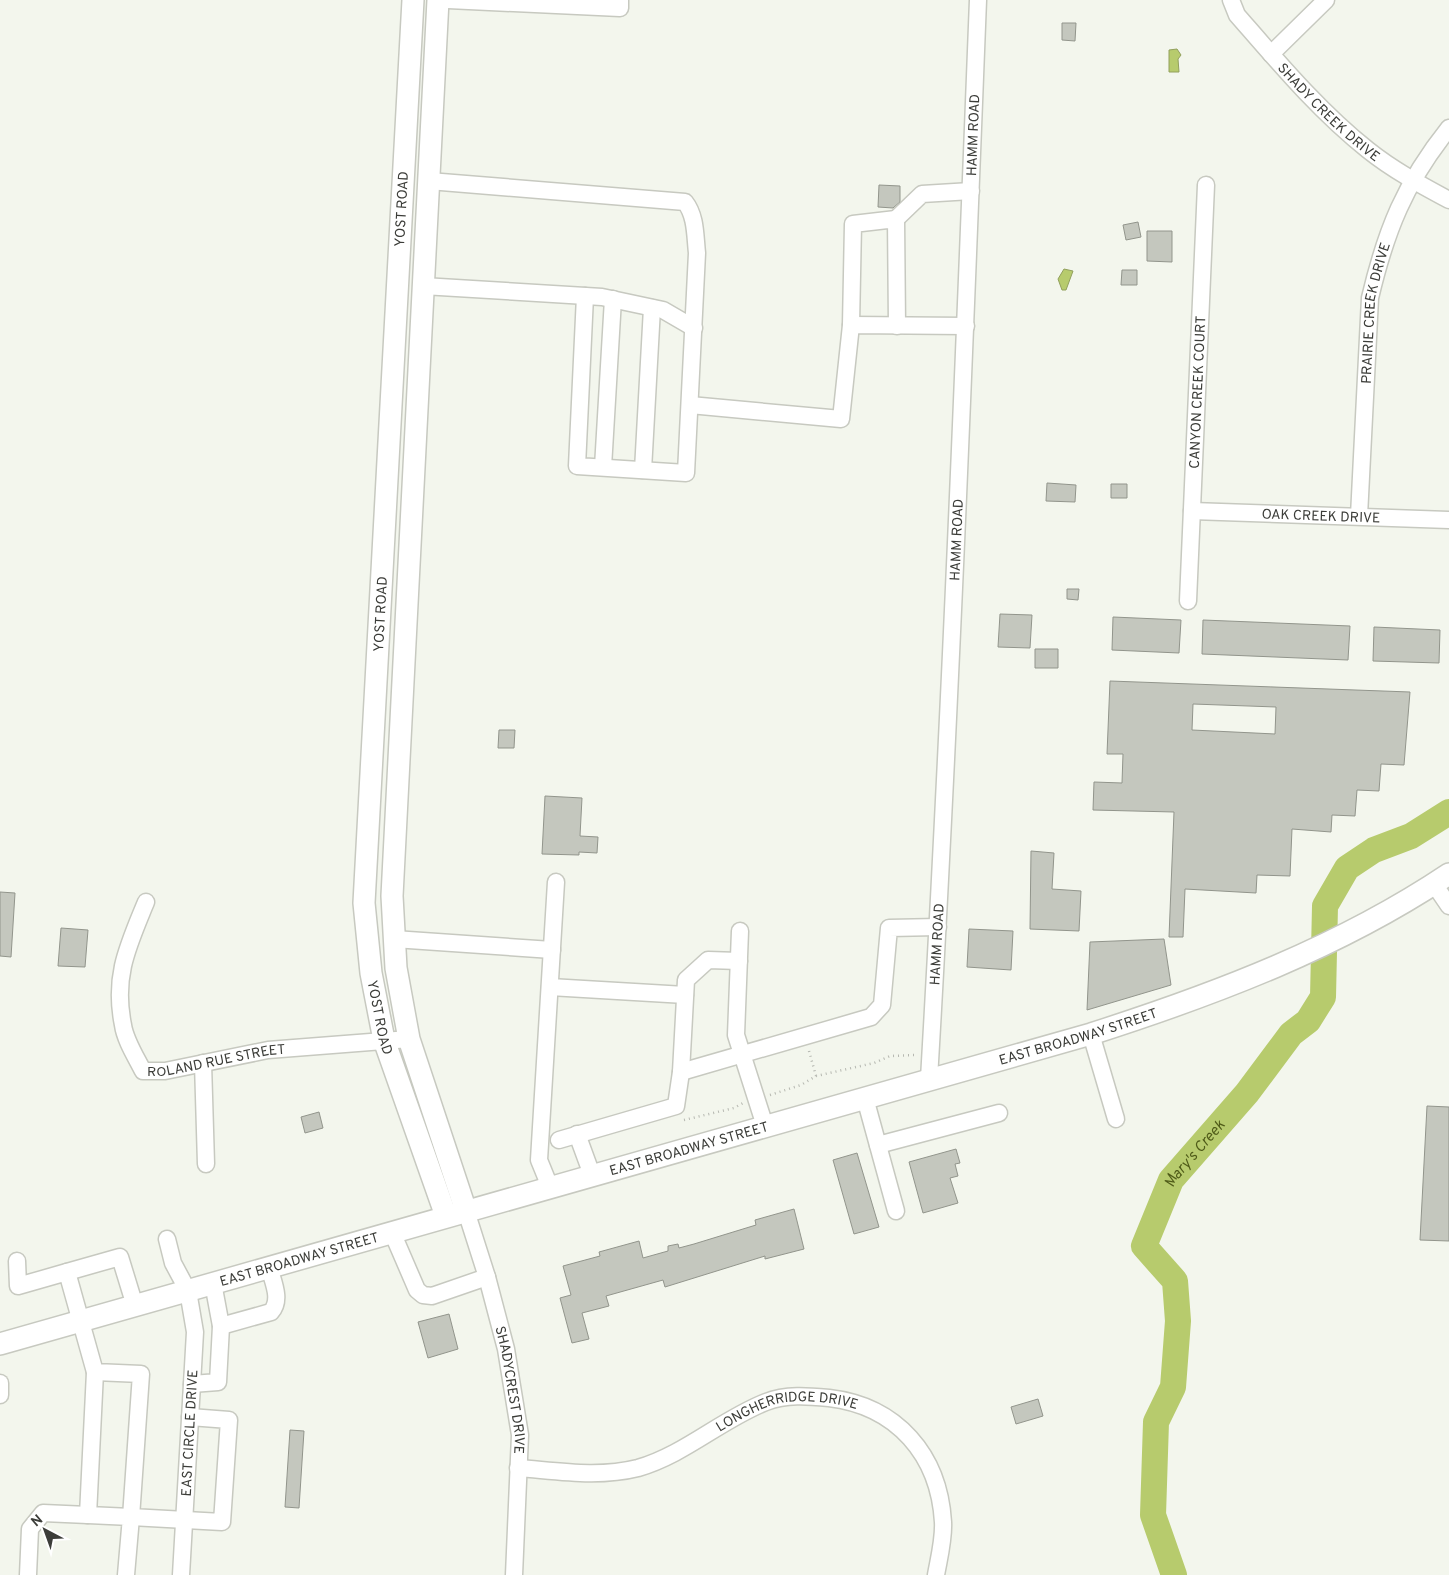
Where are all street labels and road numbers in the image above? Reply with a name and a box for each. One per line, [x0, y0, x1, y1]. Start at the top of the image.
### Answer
street label: SHADY CREEK DRIVE [1273, 60, 1383, 166]
street label: HAMM ROAD [964, 94, 984, 177]
street label: YOST ROAD [392, 171, 413, 247]
street label: PRAIRIE CREEK DRIVE [1359, 241, 1395, 384]
street label: CANYON CREEK COURT [1187, 315, 1210, 469]
street label: HAMM ROAD [947, 498, 968, 581]
street label: OAK CREEK DRIVE [1261, 506, 1381, 528]
street label: YOST ROAD [371, 576, 392, 652]
street label: HAMM ROAD [927, 903, 949, 986]
street label: YOST ROAD [363, 979, 396, 1057]
street label: EAST BROADWAY STREET [997, 1006, 1160, 1070]
street label: ROLAND RUE STREET [147, 1042, 286, 1081]
street label: EAST BROADWAY STREET [608, 1119, 771, 1180]
street label: EAST BROADWAY STREET [218, 1230, 381, 1291]
street label: SHADYCREST DRIVE [490, 1324, 527, 1454]
street label: EAST CIRCLE DRIVE [179, 1369, 202, 1497]
street label: LONGHERRIDGE DRIVE [713, 1389, 860, 1436]

